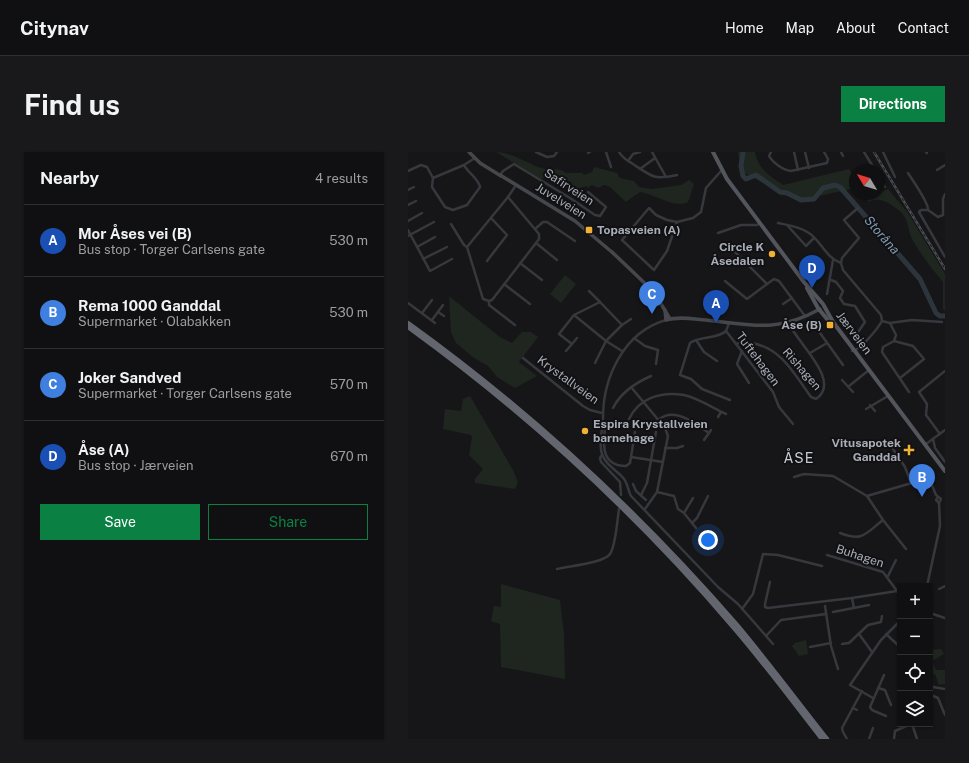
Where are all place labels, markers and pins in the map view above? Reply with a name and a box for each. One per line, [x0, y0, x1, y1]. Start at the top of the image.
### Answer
place label: Topasveien (A) [597, 223, 680, 237]
marker: Topasveien (A) [584, 225, 594, 235]
place label: Circle K Åsedalen [711, 240, 764, 268]
marker: Circle K Åsedalen [767, 249, 777, 259]
pin: D [799, 255, 825, 288]
pin: C [639, 281, 665, 314]
pin: A [703, 290, 729, 323]
place label: Åse (B) [781, 318, 822, 332]
marker: Åse (B) [825, 320, 835, 330]
place label: Espira Krystallveien barnehage [593, 417, 708, 445]
marker: Espira Krystallveien barnehage [580, 426, 590, 436]
place label: Vitusapotek Ganddal [831, 436, 901, 464]
marker: Vitusapotek Ganddal [904, 445, 914, 455]
pin: B [909, 464, 935, 497]

